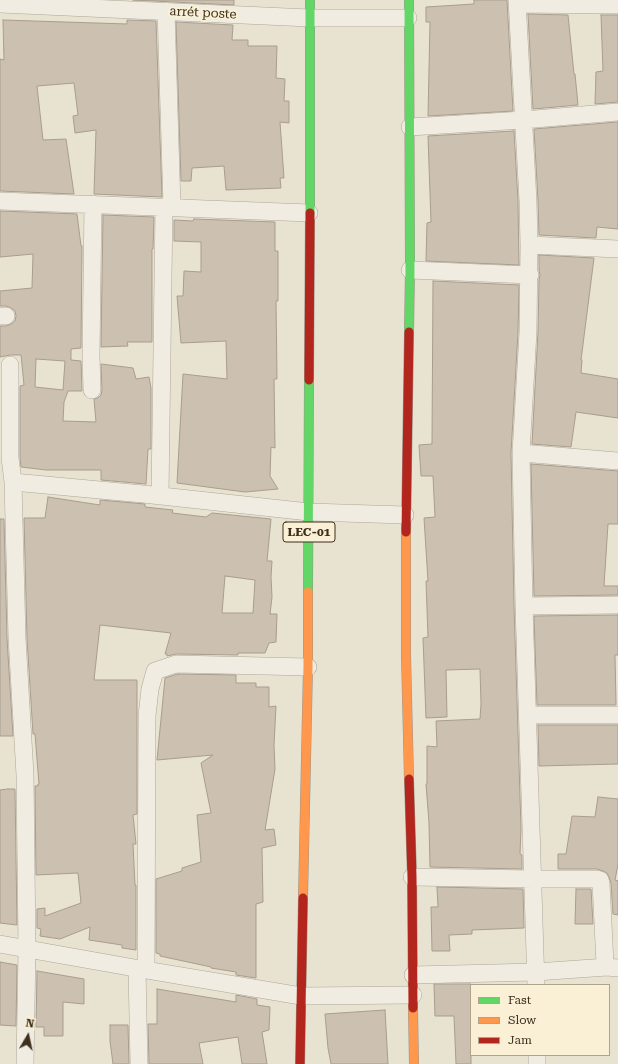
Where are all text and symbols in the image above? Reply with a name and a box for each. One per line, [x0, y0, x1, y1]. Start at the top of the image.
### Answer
street label: arrét poste [169, 3, 237, 23]
road number: LEC-01 [283, 522, 335, 542]
legend [470, 984, 610, 1056]
text: Fast [508, 993, 531, 1007]
text: Slow [508, 1013, 536, 1027]
north arrow [8, 1016, 48, 1056]
text: N [25, 1017, 35, 1031]
text: Jam [508, 1033, 532, 1047]

